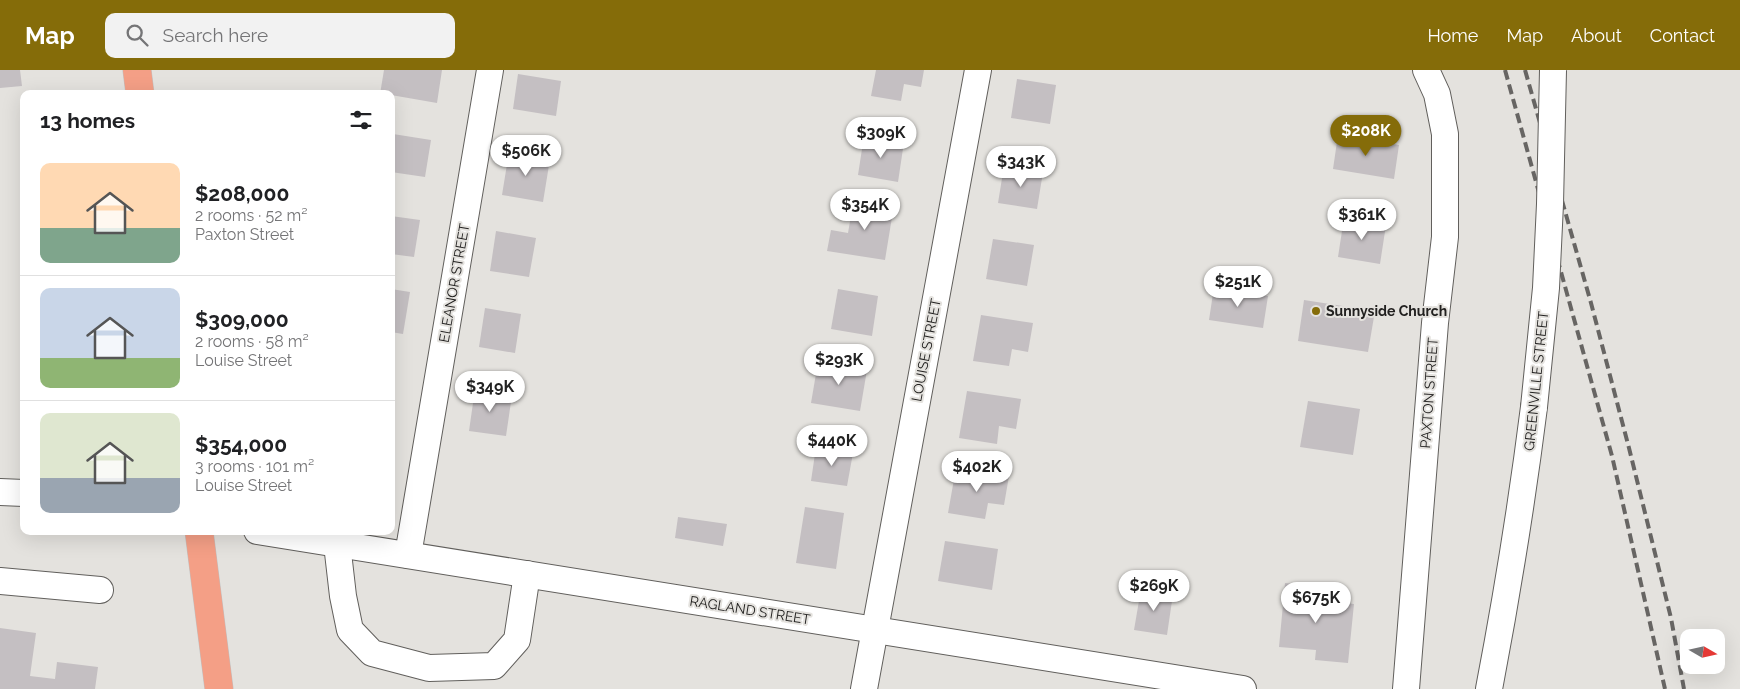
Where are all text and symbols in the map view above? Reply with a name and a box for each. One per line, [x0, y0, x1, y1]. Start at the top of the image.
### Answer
search box [105, 13, 455, 58]
text: Map [25, 21, 75, 50]
icon: search [123, 21, 151, 49]
text: Search here [163, 24, 268, 46]
text: Home [1427, 25, 1478, 46]
text: Map [1506, 25, 1543, 46]
text: About [1571, 25, 1622, 46]
text: Contact [1650, 25, 1715, 46]
icon: filters [347, 106, 375, 134]
text: 13 homes [40, 108, 135, 133]
pin: $208K [1331, 114, 1401, 157]
pin: $309K [846, 116, 916, 159]
text: $208K [1341, 121, 1391, 140]
text: $309K [857, 123, 905, 142]
pin: $506K [491, 134, 561, 177]
text: $506K [501, 141, 551, 160]
pin: $343K [986, 146, 1056, 188]
text: $343K [997, 152, 1045, 171]
text: $208,000 [195, 181, 289, 206]
icon: home [80, 183, 140, 243]
pin: $354K [830, 189, 900, 231]
text: $354K [841, 195, 889, 214]
pin: $361K [1327, 198, 1397, 241]
text: $361K [1338, 205, 1386, 224]
text: 2 rooms · 52 m² [195, 206, 307, 225]
street label: ELEANOR STREET [436, 222, 472, 344]
text: Paxton Street [195, 225, 294, 244]
pin: $251K [1203, 266, 1273, 308]
text: $251K [1215, 272, 1261, 291]
street label: LOUISE STREET [908, 297, 944, 403]
place label: Sunnyside Church [1326, 303, 1447, 319]
marker: Sunnyside Church [1310, 305, 1322, 317]
text: $309,000 [195, 307, 289, 332]
icon: home [80, 308, 140, 368]
street label: GREENVILLE STREET [1521, 310, 1551, 452]
text: 2 rooms · 58 m² [195, 332, 309, 351]
street label: PAXTON STREET [1417, 337, 1441, 449]
pin: $293K [804, 344, 874, 386]
text: $293K [815, 350, 863, 369]
text: Louise Street [195, 351, 292, 370]
pin: $349K [455, 370, 525, 413]
text: $349K [466, 377, 514, 396]
pin: $440K [797, 424, 867, 467]
text: $440K [808, 431, 856, 450]
text: $354,000 [195, 432, 287, 457]
icon: home [80, 433, 140, 493]
pin: $402K [942, 450, 1012, 493]
text: 3 rooms · 101 m² [195, 457, 314, 476]
text: $402K [953, 457, 1001, 476]
text: Louise Street [195, 476, 292, 495]
pin: $269K [1119, 570, 1189, 612]
text: $269K [1129, 576, 1179, 595]
pin: $675K [1281, 582, 1351, 624]
text: $675K [1292, 588, 1340, 607]
street label: RAGLAND STREET [688, 593, 812, 628]
north arrow [1680, 629, 1725, 674]
map controls [1680, 629, 1725, 674]

